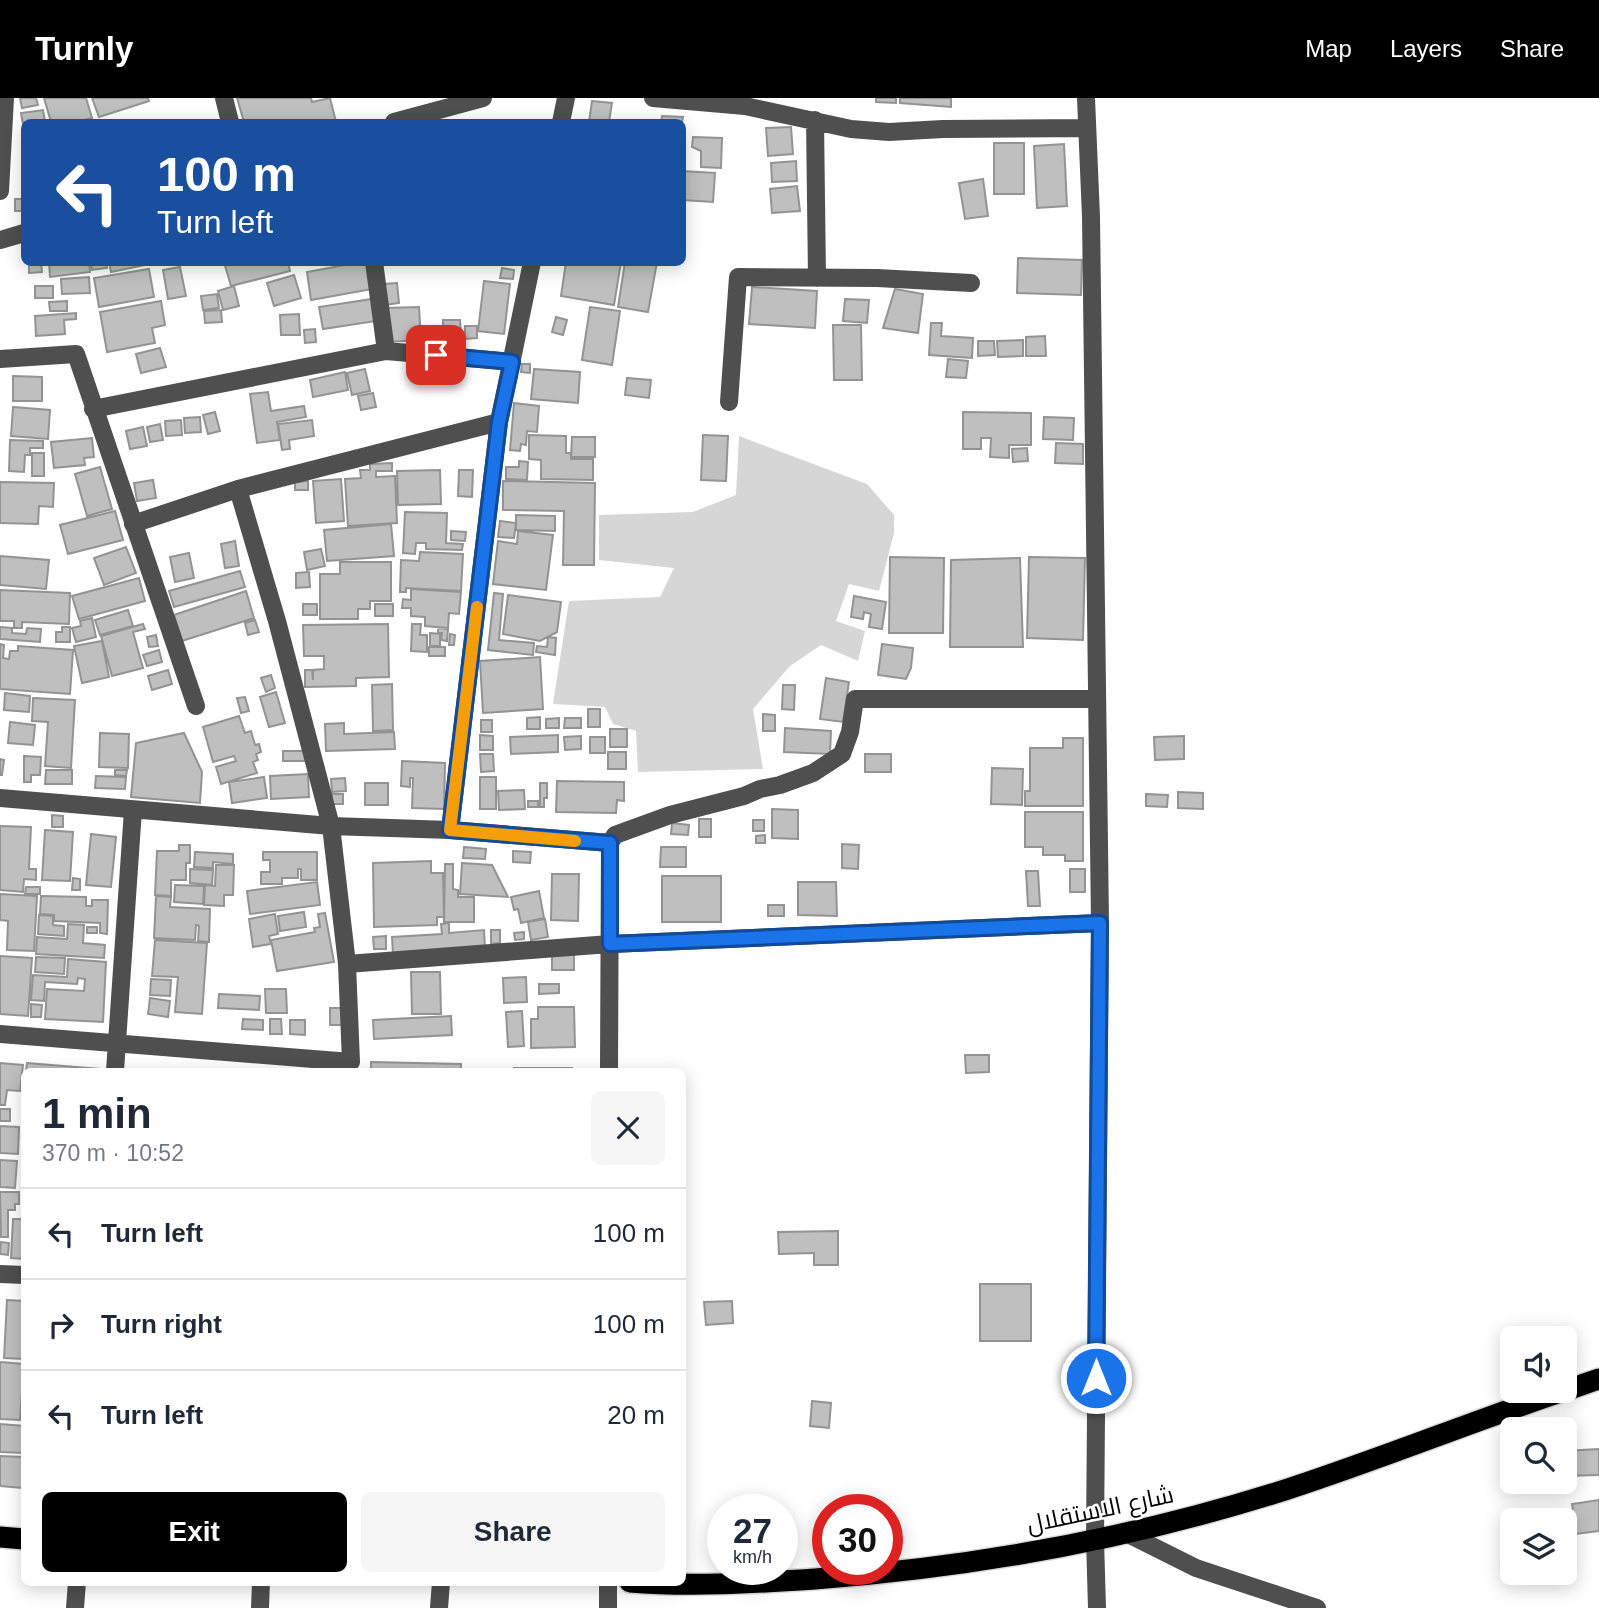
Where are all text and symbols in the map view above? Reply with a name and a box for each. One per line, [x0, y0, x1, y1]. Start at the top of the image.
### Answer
text: Turnly [35, 30, 133, 67]
text: Map [1305, 35, 1352, 62]
text: Layers [1390, 35, 1462, 62]
text: Share [1500, 35, 1564, 62]
icon: left [42, 147, 133, 238]
text: 100 m [157, 147, 296, 201]
text: Turn left [157, 204, 273, 240]
pin [406, 325, 466, 385]
icon: arrive [417, 336, 455, 374]
text: 1 min [42, 1090, 152, 1137]
button: close [591, 1091, 665, 1165]
text: 370 m · 10:52 [42, 1140, 184, 1166]
icon: left [42, 1215, 80, 1253]
text: Turn left [101, 1218, 203, 1248]
text: 100 m [593, 1218, 665, 1248]
icon: right [42, 1306, 80, 1344]
text: Turn right [101, 1309, 222, 1339]
text: 100 m [593, 1309, 665, 1339]
map controls [1500, 1326, 1577, 1585]
button: sound [1500, 1326, 1577, 1403]
position arrow [1059, 1341, 1133, 1415]
icon: left [42, 1397, 80, 1435]
text: Turn left [101, 1400, 203, 1430]
text: 20 m [607, 1400, 665, 1430]
button: search [1500, 1417, 1577, 1494]
street label: شارع الاستقلال [1024, 1480, 1177, 1541]
button: Exit [42, 1492, 347, 1572]
button: Share [361, 1492, 665, 1572]
speed limit sign: 30 [812, 1494, 903, 1585]
button: layers [1500, 1508, 1577, 1585]
text: 27 [733, 1511, 772, 1550]
text: km/h [733, 1547, 772, 1567]

